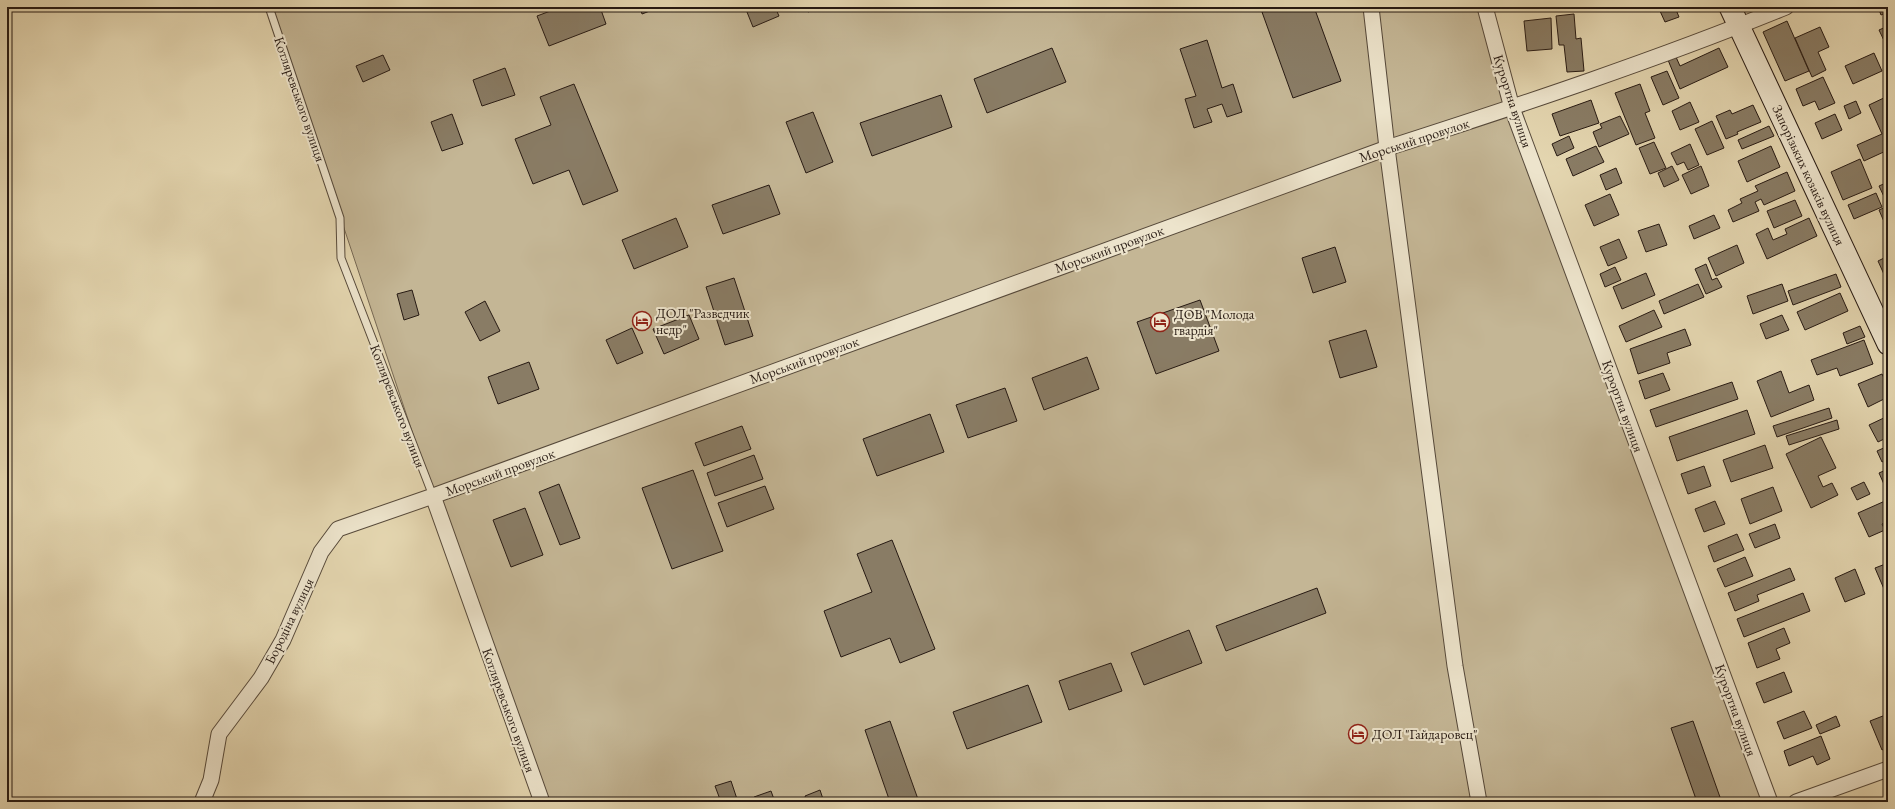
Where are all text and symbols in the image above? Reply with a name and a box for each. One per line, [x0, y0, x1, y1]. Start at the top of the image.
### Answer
street label: Котляревського вулиця [270, 34, 330, 164]
street label: Курортна вулиця [1489, 52, 1537, 150]
street label: Запорізьких козаків вулиця [1768, 102, 1850, 248]
street label: Морський провулок [1357, 114, 1472, 166]
street label: Морський провулок [1052, 221, 1166, 277]
place label: ДОЛ "Разведчик недр" [656, 304, 750, 338]
place label: ДОВ "Молода гвардія" [1174, 305, 1255, 339]
hotel icon: ДОЛ "Разведчик недр" [631, 310, 653, 332]
hotel icon: ДОВ "Молода гвардія" [1149, 311, 1171, 333]
street label: Морський провулок [747, 332, 861, 388]
street label: Котляревського вулиця [366, 342, 430, 470]
street label: Курортна вулиця [1598, 357, 1648, 455]
street label: Морський провулок [443, 444, 557, 500]
street label: Бородіна вулиця [260, 575, 318, 667]
street label: Котляревського вулиця [478, 645, 540, 775]
street label: Курортна вулиця [1711, 661, 1761, 759]
hotel icon: ДОЛ "Гайдаровец" [1347, 723, 1369, 745]
place label: ДОЛ "Гайдаровец" [1372, 725, 1478, 743]

